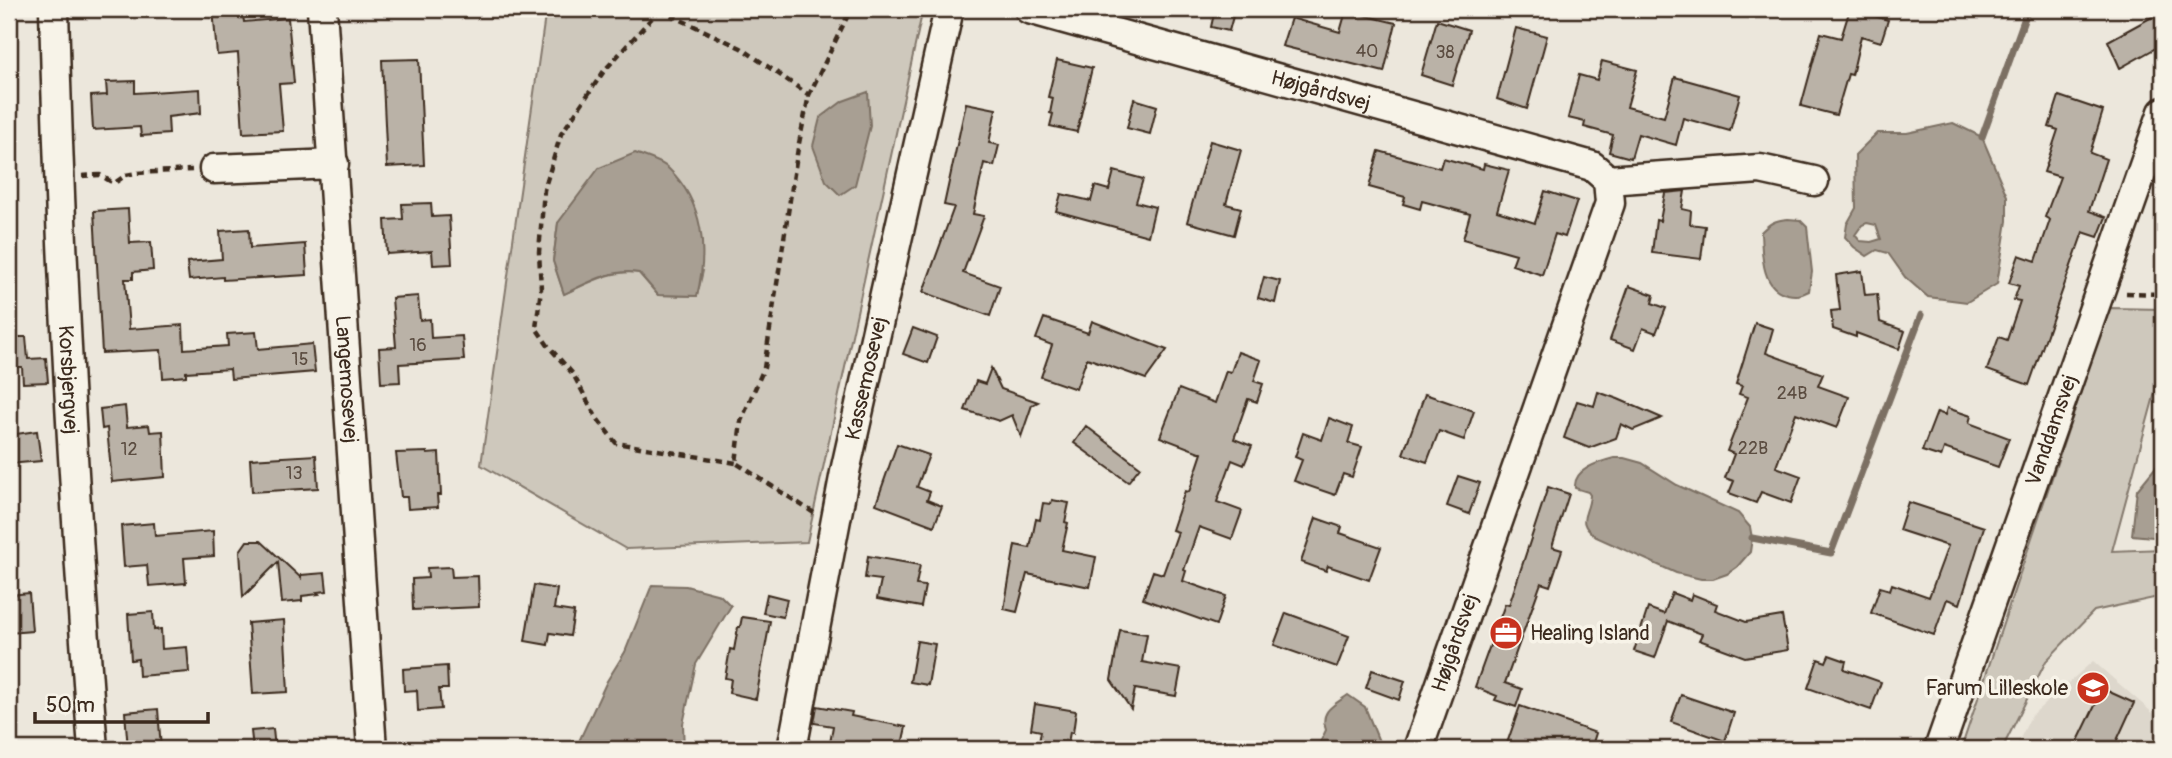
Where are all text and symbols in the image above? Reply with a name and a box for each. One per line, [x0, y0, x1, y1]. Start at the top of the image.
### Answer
house number: 40 [1356, 40, 1378, 63]
house number: 38 [1435, 41, 1455, 64]
street label: Højgårdsvej [1268, 64, 1374, 117]
street label: Langemosevej [329, 314, 365, 444]
street label: Kassemosevej [839, 314, 893, 443]
street label: Korsbjergvej [52, 325, 85, 435]
house number: 16 [409, 334, 427, 357]
house number: 15 [292, 348, 308, 371]
street label: Vanddamsvej [2019, 371, 2083, 490]
house number: 24B [1777, 382, 1807, 405]
house number: 22B [1738, 437, 1768, 460]
house number: 12 [120, 438, 138, 461]
house number: 13 [285, 462, 303, 485]
street label: Højgårdsvej [1426, 590, 1484, 696]
office icon: Healing Island [1487, 614, 1525, 652]
place label: Healing Island [1530, 620, 1650, 647]
school or university icon: Farum Lilleskole [2074, 669, 2112, 707]
place label: Farum Lilleskole [1926, 675, 2069, 702]
scale bar [35, 681, 208, 725]
text: 50 m [46, 692, 95, 719]

